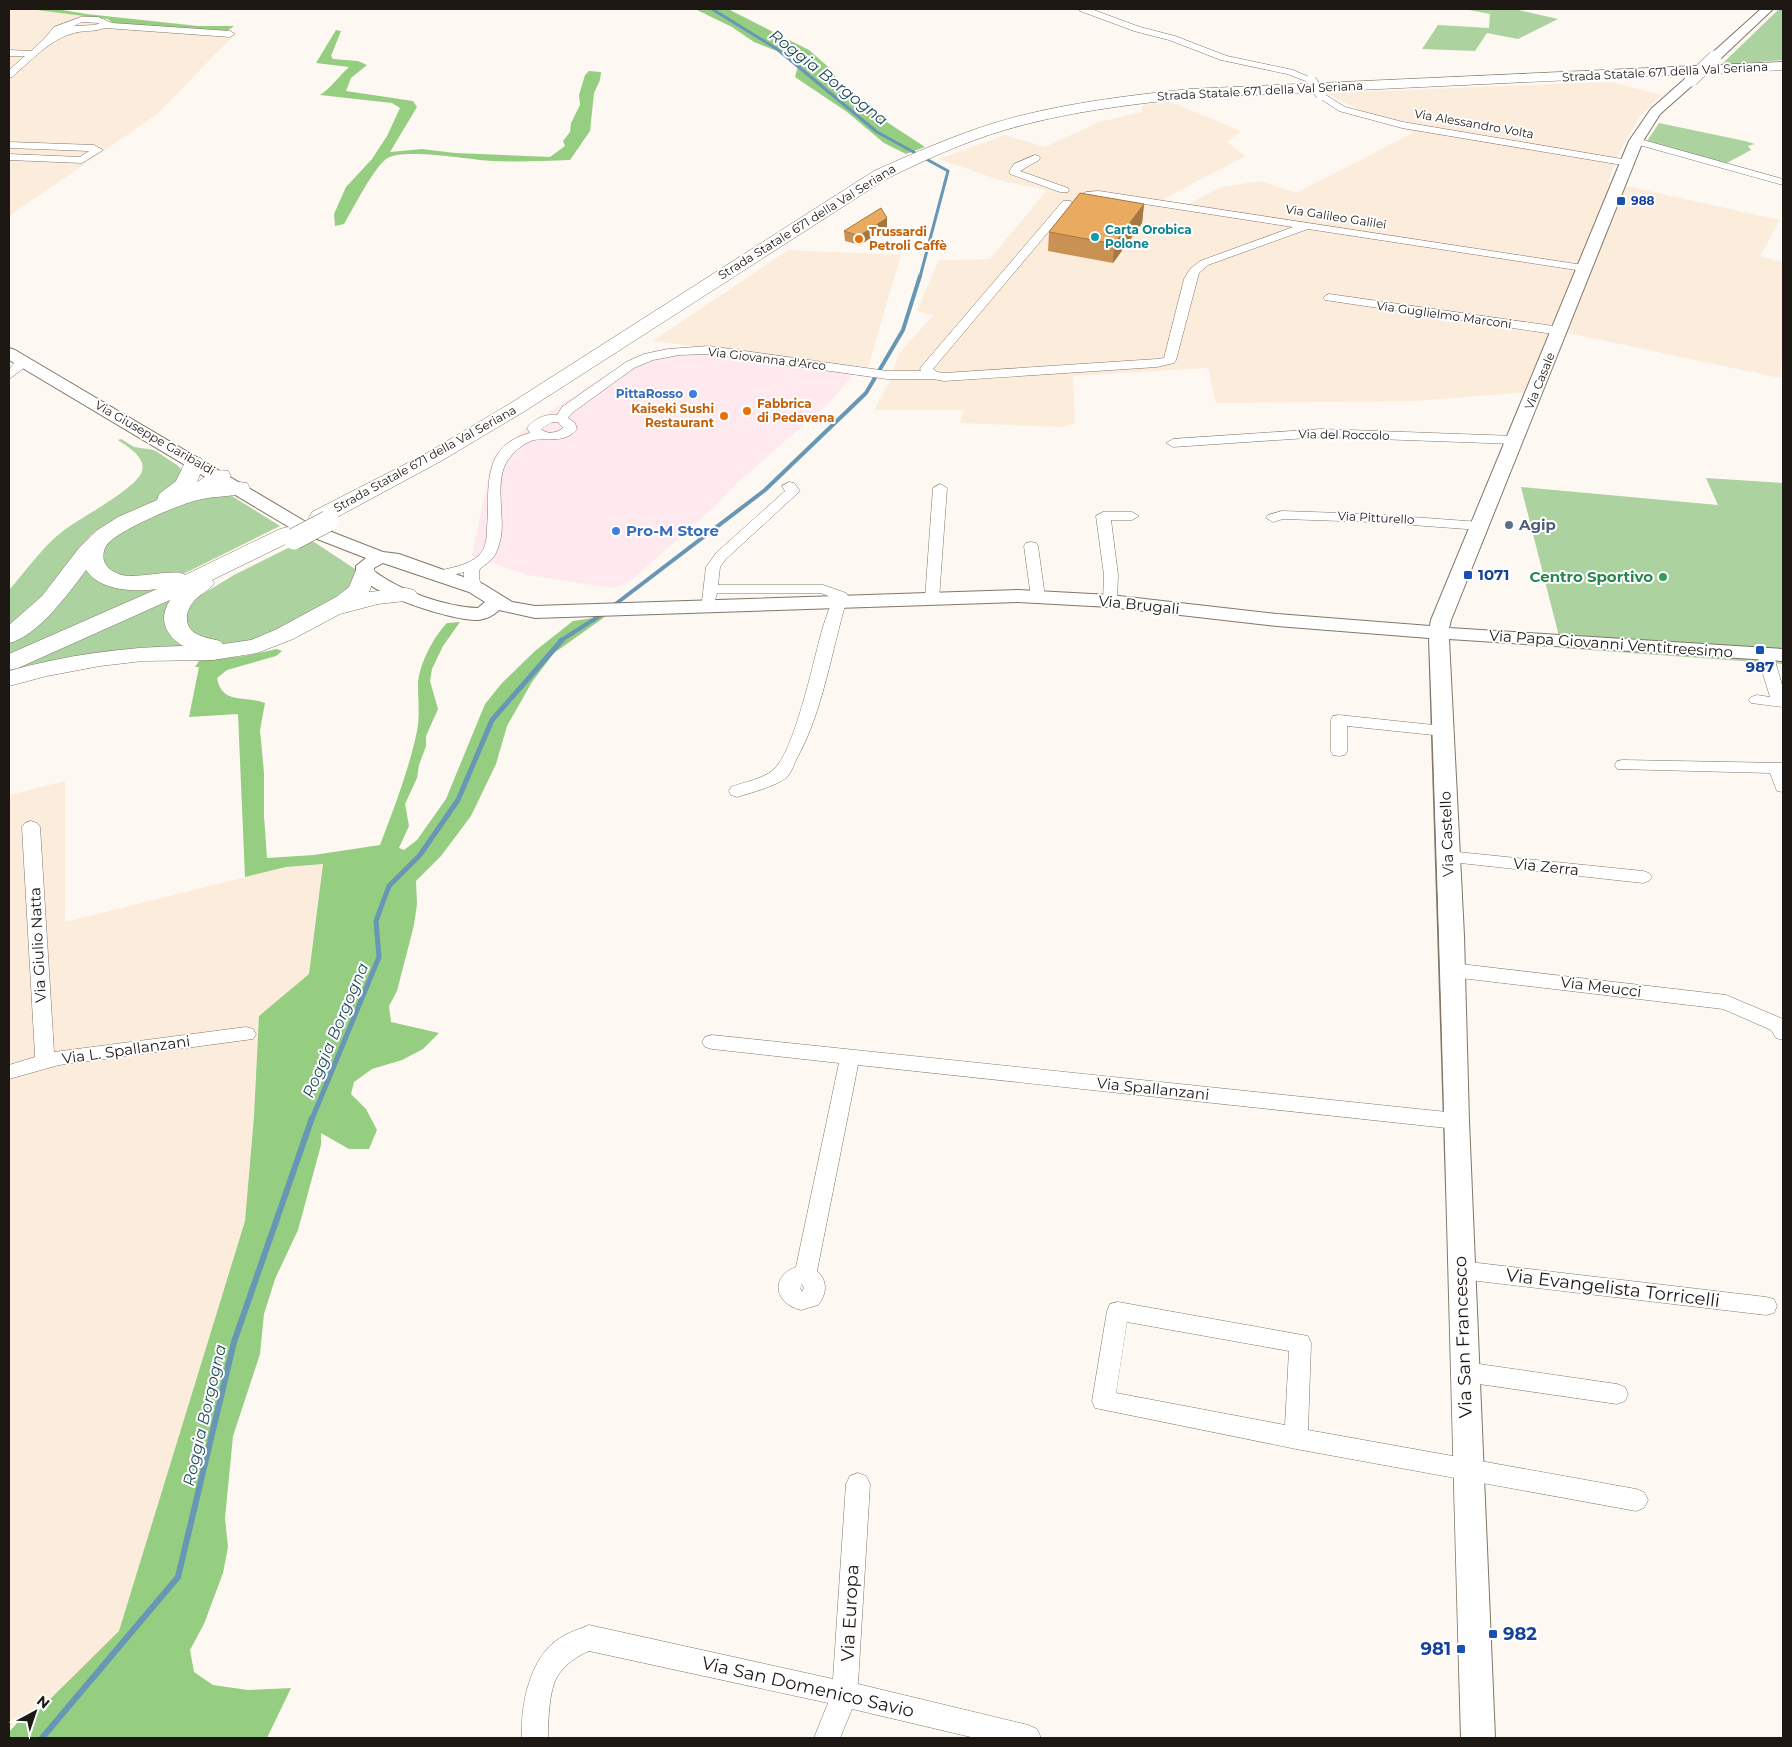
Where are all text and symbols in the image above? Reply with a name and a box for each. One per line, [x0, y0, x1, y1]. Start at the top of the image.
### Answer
water label: Roggia Borgogna [766, 25, 892, 130]
street label: Strada Statale 671 della Val Seriana [1562, 59, 1768, 84]
street label: Strada Statale 671 della Val Seriana [1157, 78, 1363, 103]
street label: Via Alessandro Volta [1413, 106, 1535, 141]
street label: Strada Statale 671 della Val Seriana [715, 161, 898, 283]
place label: 988 [1631, 193, 1655, 208]
marker: 988 [1615, 195, 1627, 207]
street label: Via Galileo Galilei [1284, 201, 1388, 232]
place label: Carta Orobica Polone [1105, 222, 1192, 251]
place label: Trussardi Petroli Caffè [869, 224, 947, 253]
marker: Carta Orobica Polone [1089, 231, 1101, 243]
marker: Trussardi Petroli Caffè [853, 233, 865, 245]
street label: Via Guglielmo Marconi [1376, 298, 1513, 331]
street label: Via Giovanna d'Arco [707, 344, 827, 373]
street label: Via Casale [1521, 350, 1558, 412]
place label: PittaRosso [616, 386, 683, 401]
marker: PittaRosso [687, 388, 699, 400]
place label: Fabbrica di Pedavena [757, 396, 834, 425]
street label: Via Giuseppe Garibaldi [93, 397, 218, 478]
place label: Kaiseki Sushi Restaurant [631, 401, 715, 430]
street label: Strada Statale 671 della Val Seriana [331, 402, 519, 515]
marker: Fabbrica di Pedavena [741, 405, 753, 417]
marker: Kaiseki Sushi Restaurant [718, 410, 730, 422]
street label: Via del Roccolo [1298, 426, 1390, 443]
street label: Via Pitturello [1337, 508, 1415, 527]
place label: Agip [1518, 515, 1556, 534]
marker: Agip [1503, 519, 1515, 531]
place label: Pro-M Store [626, 521, 719, 540]
marker: Pro-M Store [610, 525, 622, 537]
place label: 1071 [1478, 565, 1509, 584]
place label: Centro Sportivo [1530, 567, 1653, 586]
marker: 1071 [1462, 569, 1474, 581]
marker: Centro Sportivo [1657, 571, 1669, 583]
street label: Via Brugali [1097, 591, 1181, 618]
street label: Via Papa Giovanni Ventitreesimo [1488, 625, 1734, 662]
marker: 987 [1754, 644, 1766, 656]
place label: 987 [1746, 657, 1774, 676]
street label: Via Castello [1436, 791, 1457, 877]
street label: Via Zerra [1512, 854, 1580, 879]
street label: Via Giulio Natta [25, 887, 50, 1003]
water label: Roggia Borgogna [298, 960, 373, 1101]
street label: Via Meucci [1560, 972, 1643, 1001]
street label: Via L. Spallanzani [61, 1031, 191, 1068]
street label: Via Spallanzani [1096, 1073, 1210, 1104]
street label: Via San Francesco [1449, 1255, 1477, 1419]
street label: Via Evangelista Torricelli [1505, 1264, 1721, 1312]
water label: Roggia Borgogna [179, 1342, 230, 1488]
street label: Via Europa [836, 1564, 864, 1662]
place label: 982 [1503, 1623, 1537, 1645]
marker: 982 [1487, 1628, 1499, 1640]
place label: 981 [1421, 1638, 1451, 1660]
marker: 981 [1455, 1643, 1467, 1655]
street label: Via San Domenico Savio [700, 1652, 916, 1722]
north arrow [10, 1687, 60, 1737]
text: N [33, 1692, 53, 1713]

